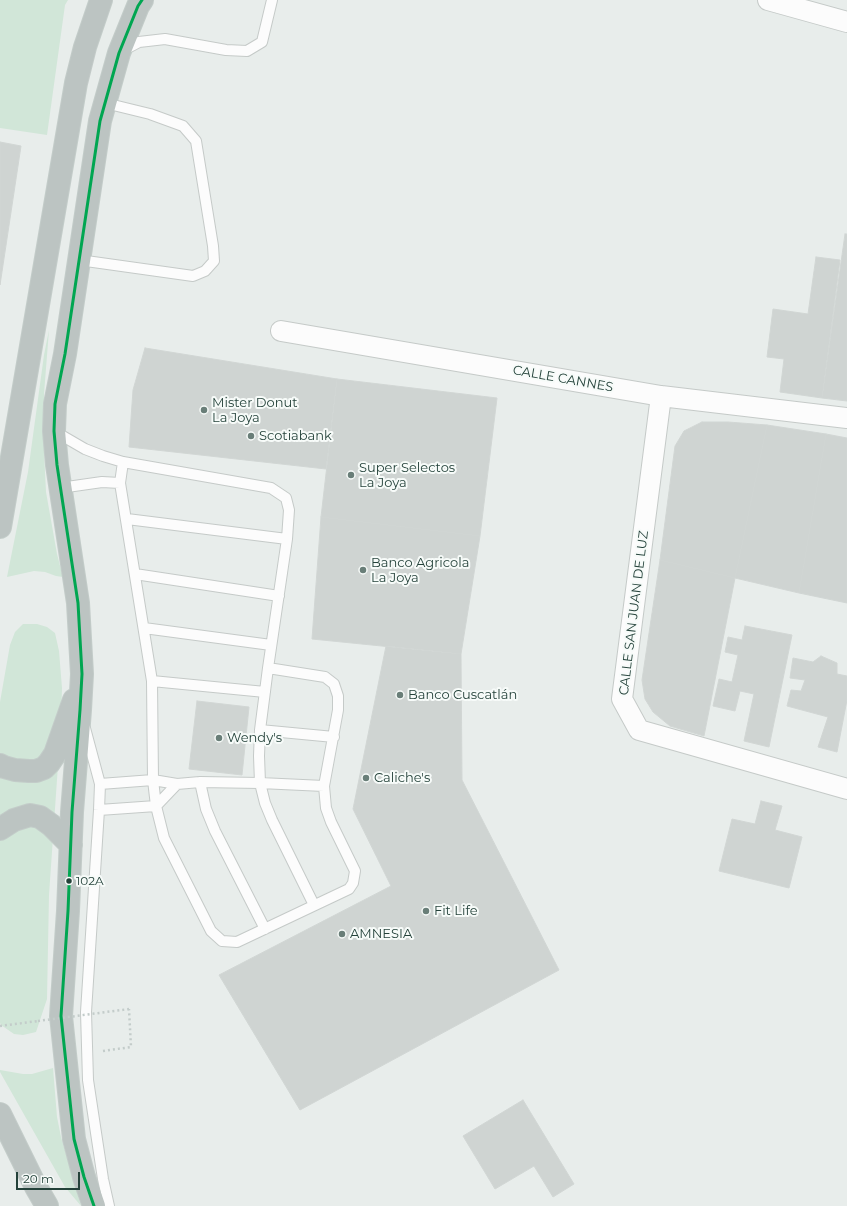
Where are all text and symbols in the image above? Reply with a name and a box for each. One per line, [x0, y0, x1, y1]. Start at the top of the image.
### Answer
street label: CALLE CANNES [511, 362, 615, 396]
place label: Mister Donut La Joya [212, 395, 297, 426]
marker: Mister Donut La Joya [199, 405, 209, 415]
place label: Scotiabank [259, 428, 332, 444]
marker: Scotiabank [246, 431, 256, 441]
place label: Super Selectos La Joya [359, 460, 455, 491]
marker: Super Selectos La Joya [346, 470, 356, 480]
street label: CALLE SAN JUAN DE LUZ [616, 530, 652, 696]
place label: Banco Agricola La Joya [371, 555, 469, 586]
marker: Banco Agricola La Joya [358, 565, 368, 575]
place label: Banco Cuscatlán [408, 687, 517, 703]
marker: Banco Cuscatlán [395, 690, 405, 700]
place label: Wendy's [227, 730, 282, 746]
marker: Wendy's [214, 733, 224, 743]
place label: Caliche's [374, 770, 430, 786]
marker: Caliche's [361, 773, 371, 783]
place label: 102A [76, 874, 104, 888]
marker: 102A [64, 876, 74, 886]
place label: Fit Life [434, 903, 478, 919]
marker: Fit Life [421, 906, 431, 916]
place label: AMNESIA [350, 926, 412, 942]
marker: AMNESIA [337, 929, 347, 939]
scale bar [18, 1164, 82, 1190]
text: 20 m [23, 1171, 54, 1186]

